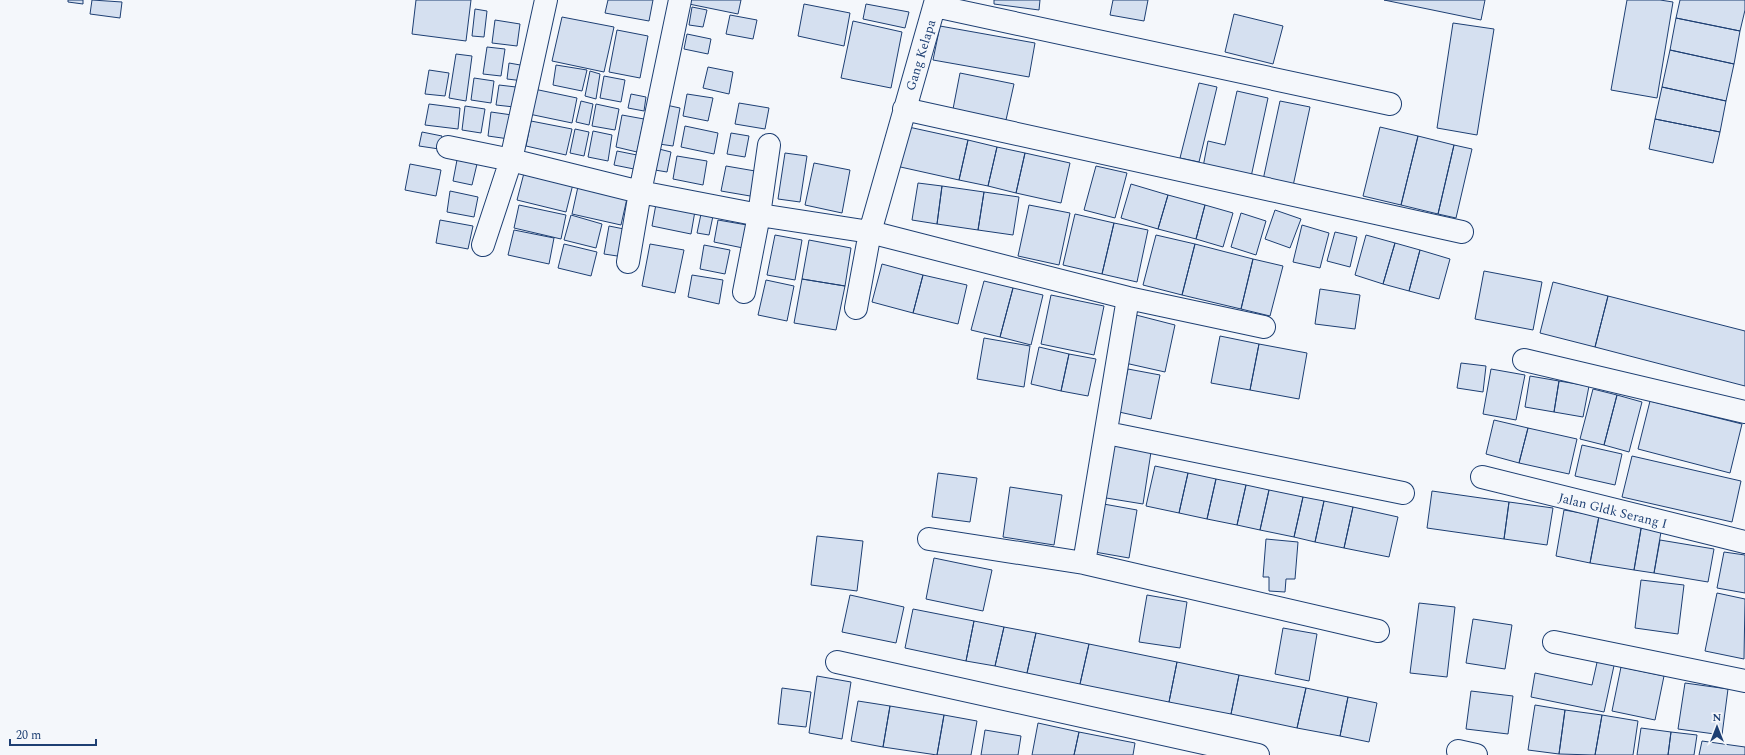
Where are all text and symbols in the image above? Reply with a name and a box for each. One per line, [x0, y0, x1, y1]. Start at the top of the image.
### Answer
street label: Gang Kelapa [901, 17, 941, 93]
street label: Jalan Gldk Serang I [1556, 488, 1669, 534]
north arrow [1697, 707, 1737, 747]
text: N [1713, 709, 1722, 726]
scale bar [10, 721, 96, 747]
text: 20 m [16, 726, 41, 745]

